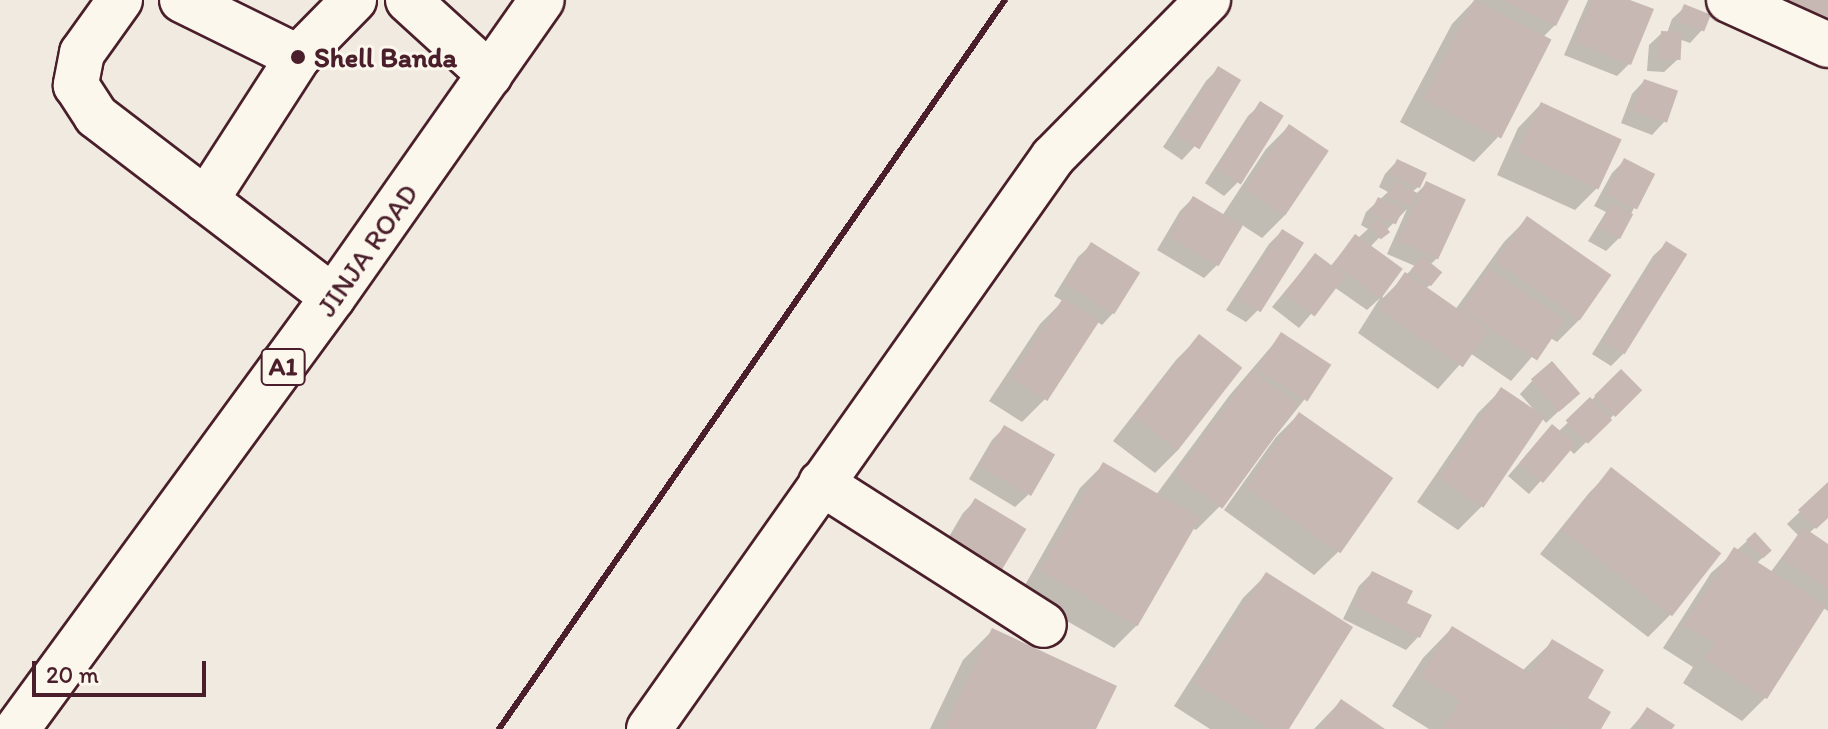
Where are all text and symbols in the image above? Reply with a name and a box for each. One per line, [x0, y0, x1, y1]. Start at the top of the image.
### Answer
place label: Shell Banda [314, 40, 458, 74]
marker: Shell Banda [289, 48, 307, 66]
street label: JINJA ROAD [309, 177, 425, 323]
road number: A1 [259, 345, 307, 389]
scale bar [36, 645, 210, 695]
text: 20 m [46, 660, 99, 689]

